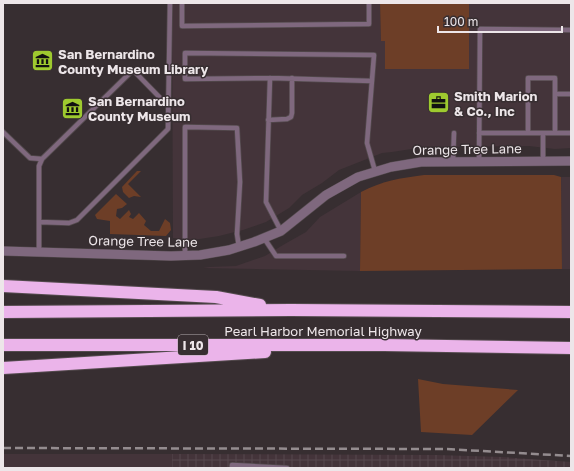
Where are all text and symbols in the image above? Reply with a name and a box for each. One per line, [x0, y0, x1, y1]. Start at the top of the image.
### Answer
scale bar [438, 8, 562, 34]
text: 100 m [444, 14, 478, 29]
place label: San Bernardino County Museum Library [58, 46, 208, 77]
museum icon: San Bernardino County Museum Library [29, 48, 55, 74]
place label: Smith Marion & Co., Inc [454, 88, 538, 119]
office icon: Smith Marion & Co., Inc [425, 90, 451, 116]
place label: San Bernardino County Museum [88, 93, 190, 124]
museum icon: San Bernardino County Museum [60, 95, 86, 121]
street label: Orange Tree Lane [412, 140, 522, 158]
street label: Orange Tree Lane [88, 232, 198, 250]
street label: Pearl Harbor Memorial Highway [224, 323, 422, 339]
road number: I 10 [178, 335, 208, 355]

